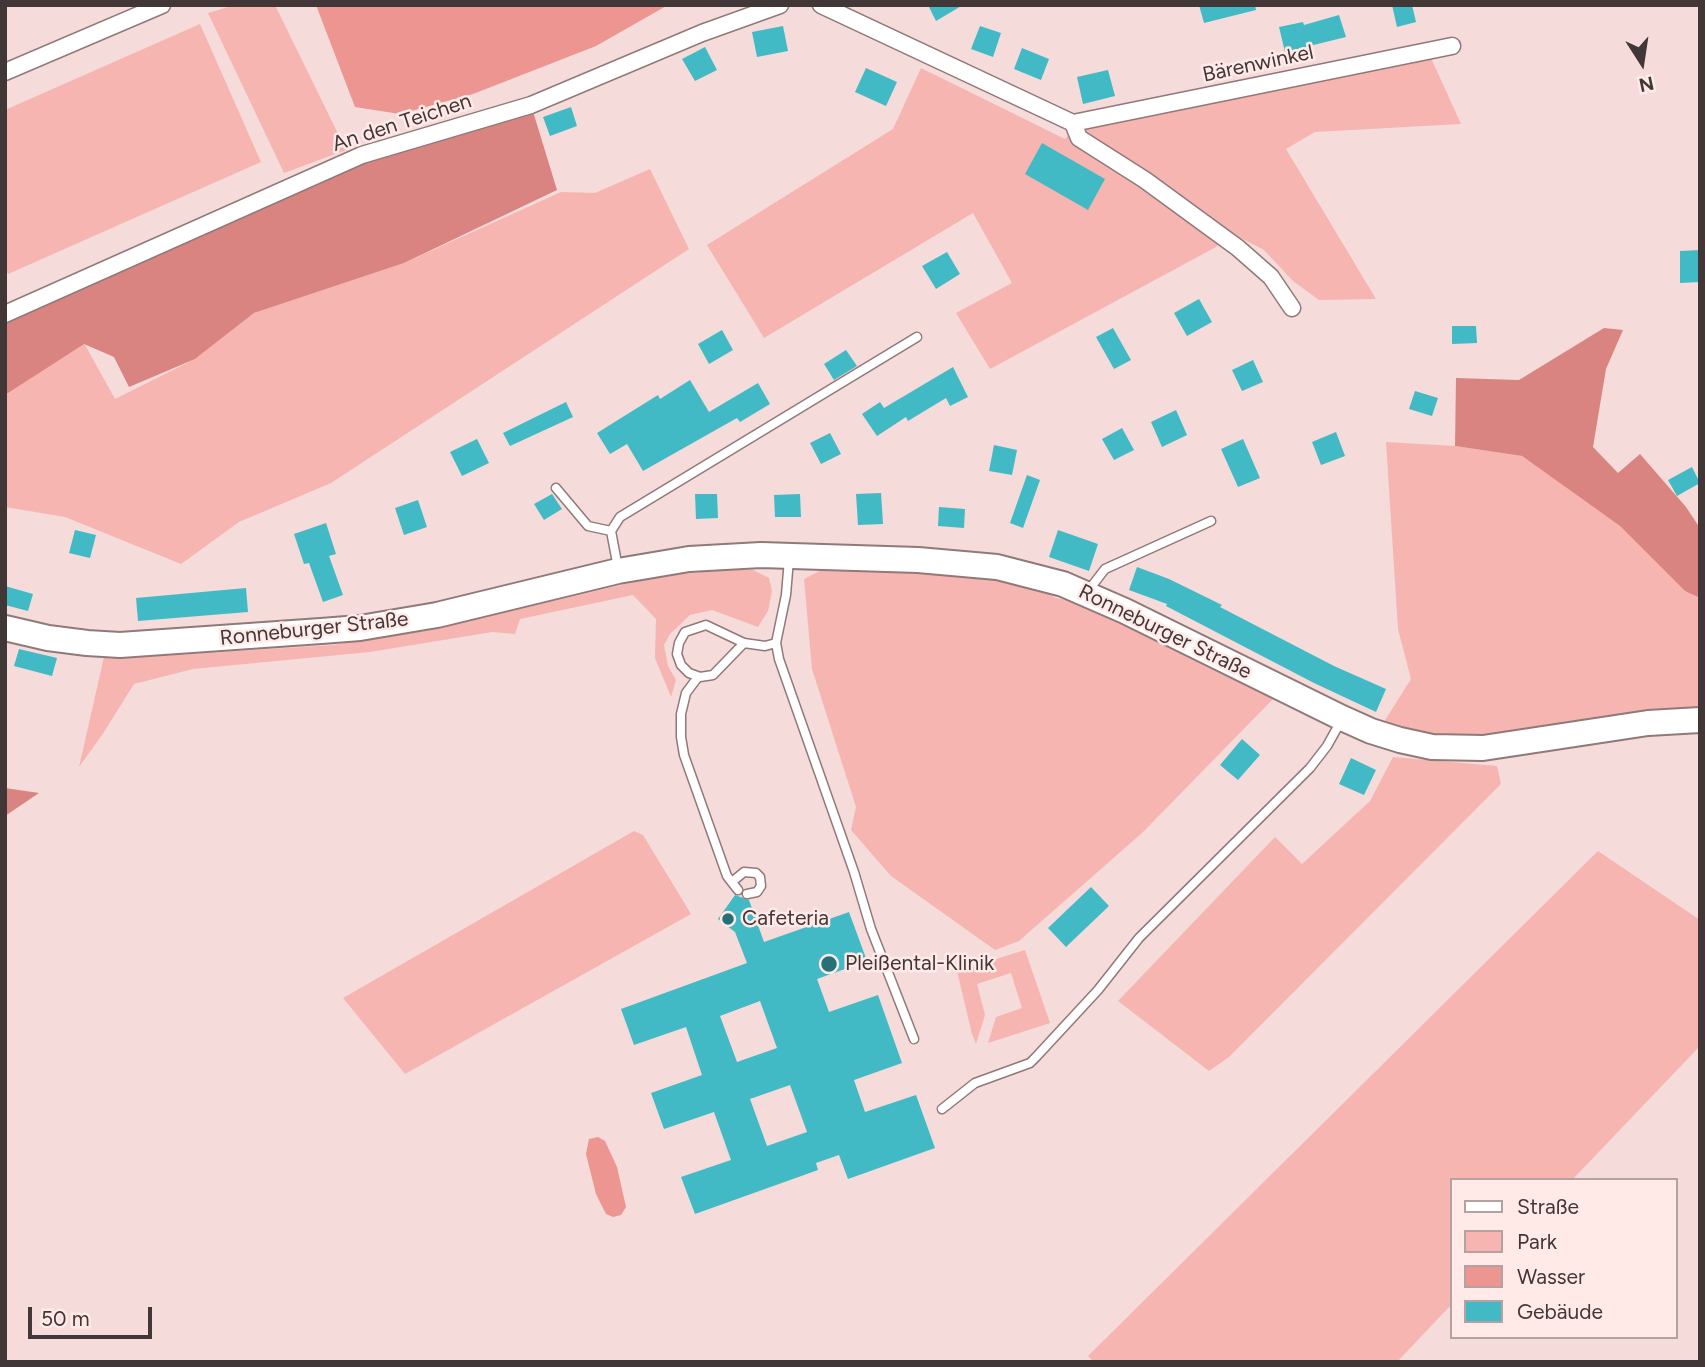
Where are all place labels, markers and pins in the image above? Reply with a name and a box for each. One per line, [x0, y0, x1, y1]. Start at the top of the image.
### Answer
place label: Cafeteria [742, 906, 829, 932]
marker: Cafeteria [720, 911, 736, 927]
place label: Pleißental-Klinik [845, 951, 994, 977]
marker: Pleißental-Klinik [819, 954, 839, 974]

